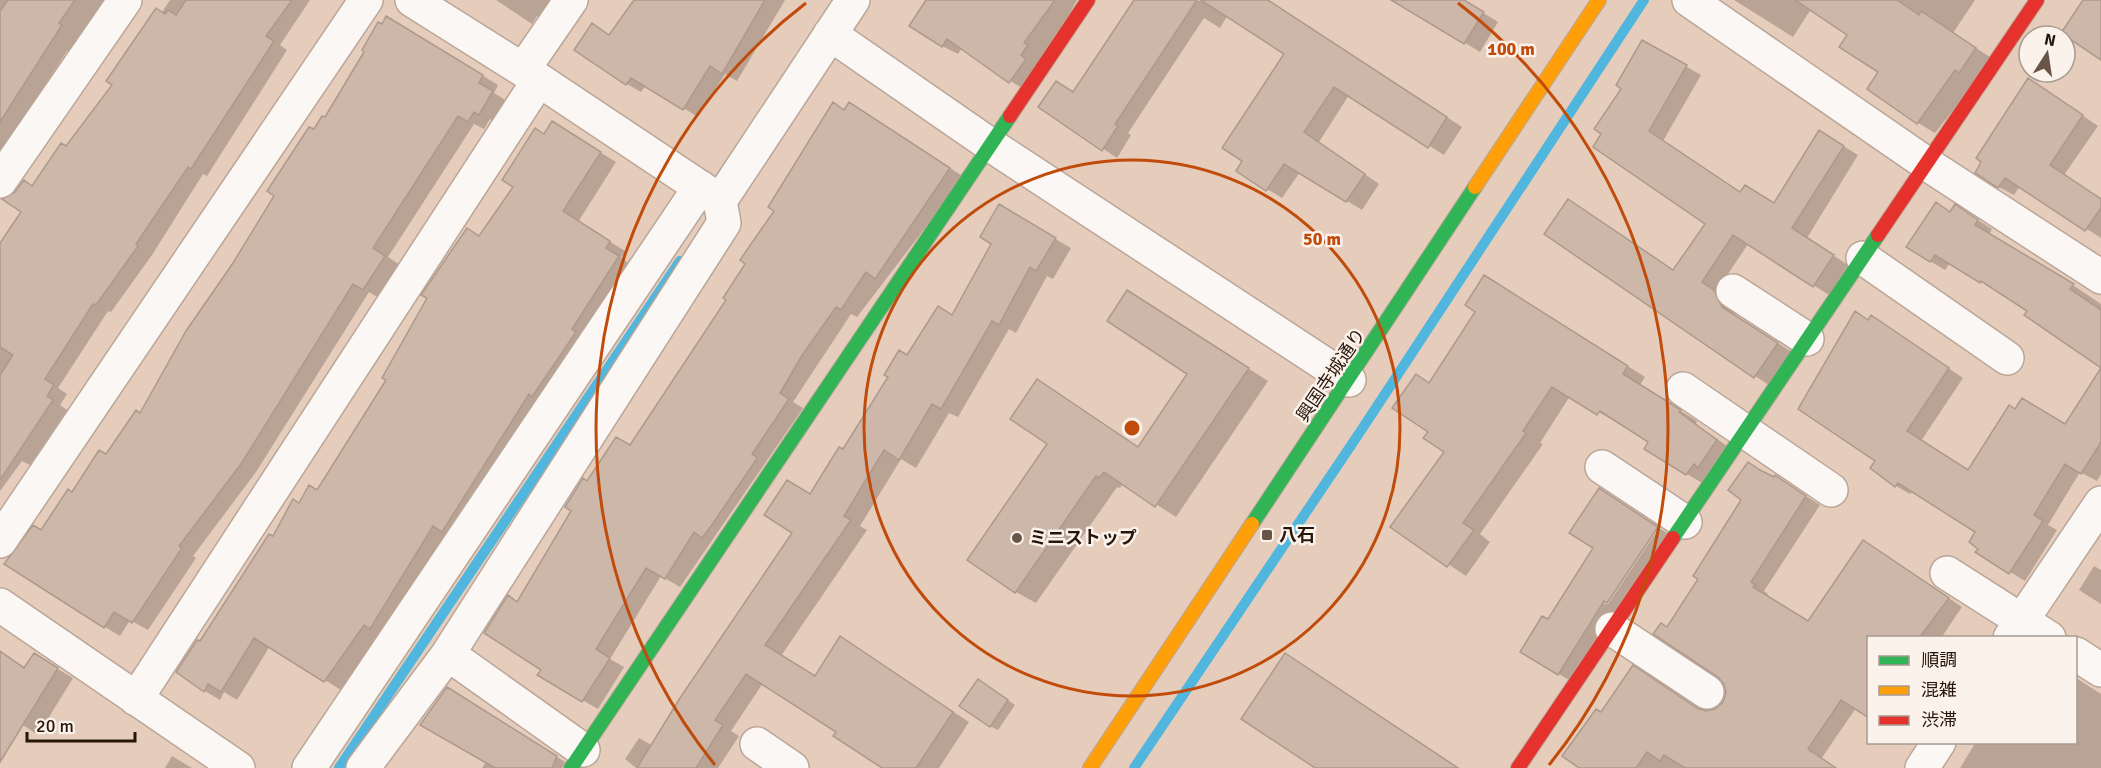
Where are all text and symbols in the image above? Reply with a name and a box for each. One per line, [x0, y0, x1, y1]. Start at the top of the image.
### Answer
north arrow [2017, 24, 2077, 84]
text: N [2042, 29, 2057, 51]
text: 100 m [1487, 38, 1535, 60]
text: 50 m [1303, 228, 1341, 250]
street label: 興国寺城通り [1292, 324, 1370, 426]
centre of rings [1122, 418, 1142, 438]
place label: 八石 [1279, 524, 1315, 546]
place label: ミニストップ [1029, 527, 1137, 549]
marker: 八石 [1260, 528, 1274, 542]
marker: ミニストップ [1010, 531, 1024, 545]
legend [1867, 636, 2077, 744]
text: 順調 [1921, 649, 1957, 671]
text: 混雑 [1921, 679, 1957, 701]
scale bar [27, 705, 135, 743]
text: 渋滞 [1921, 709, 1957, 731]
text: 20 m [36, 715, 74, 737]

